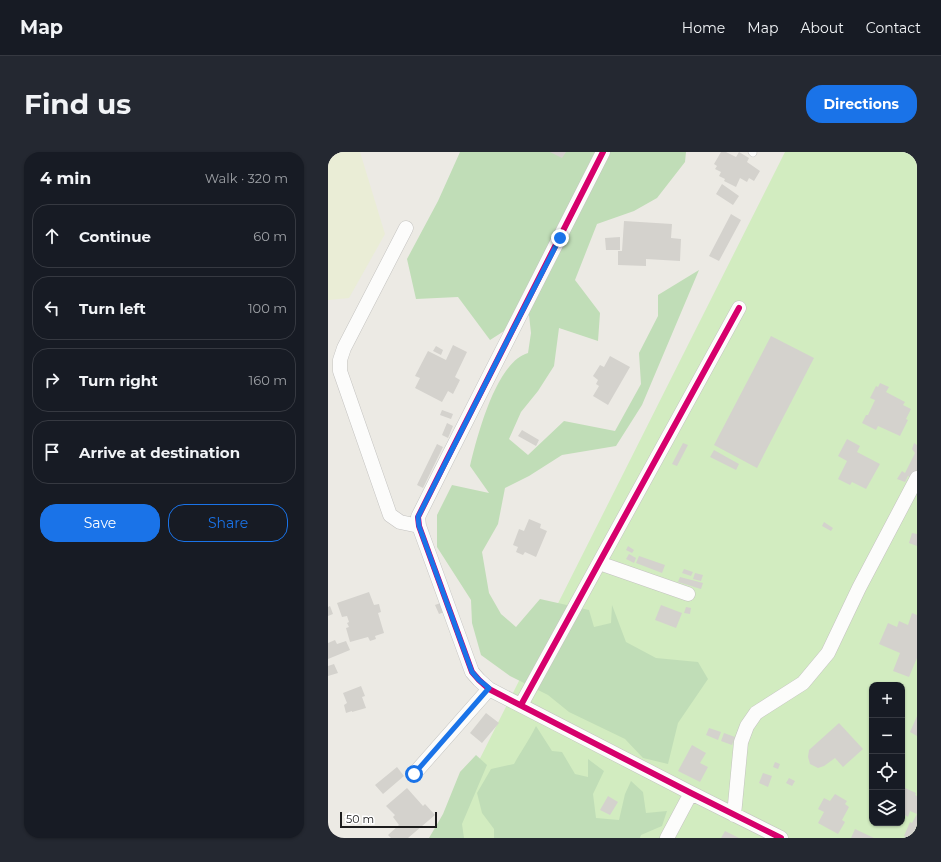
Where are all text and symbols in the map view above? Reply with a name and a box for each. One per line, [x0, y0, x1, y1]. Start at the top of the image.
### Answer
text: Map [20, 16, 63, 39]
text: Home [682, 19, 725, 37]
text: Map [747, 19, 778, 37]
text: About [800, 19, 844, 37]
text: Contact [866, 19, 921, 37]
button: Directions [806, 85, 917, 123]
text: Find us [24, 87, 131, 121]
text: 4 min [40, 168, 91, 188]
text: Walk · 320 m [205, 170, 288, 186]
icon: ahead [41, 225, 63, 247]
text: Continue [79, 227, 151, 246]
text: 60 m [253, 228, 287, 244]
route end [551, 229, 569, 247]
icon: left [41, 297, 63, 319]
text: Turn left [79, 299, 146, 318]
text: 100 m [248, 300, 287, 316]
icon: right [41, 369, 63, 391]
text: Turn right [79, 371, 158, 390]
text: 160 m [249, 372, 287, 388]
icon: arrive [41, 441, 63, 463]
text: Arrive at destination [79, 443, 240, 462]
button: Save [40, 504, 160, 542]
button: Share [168, 504, 288, 542]
map controls [869, 682, 905, 826]
button: + [869, 682, 905, 718]
button: − [869, 718, 905, 754]
button: locate [869, 754, 905, 790]
route start [405, 765, 423, 783]
button: layers [869, 790, 905, 826]
scale bar [340, 810, 437, 829]
text: 50 m [346, 812, 374, 826]

